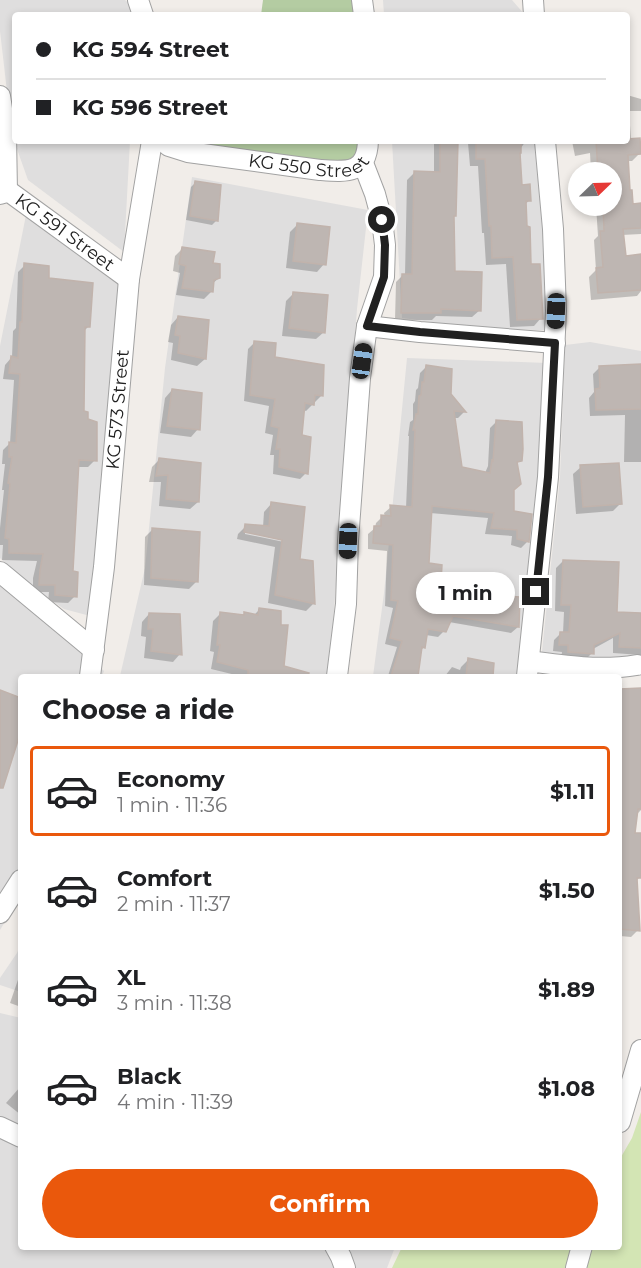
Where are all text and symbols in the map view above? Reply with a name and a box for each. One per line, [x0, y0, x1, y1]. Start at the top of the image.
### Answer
text: KG 594 Street [72, 36, 229, 63]
text: KG 596 Street [72, 94, 228, 121]
street label: KG 550 Street [247, 149, 374, 182]
north arrow [568, 162, 622, 216]
map controls [568, 162, 622, 216]
street label: KG 591 Street [11, 189, 119, 276]
route start [368, 206, 395, 233]
car [546, 293, 566, 329]
car [351, 342, 373, 380]
street label: KG 573 Street [102, 349, 134, 470]
car [338, 523, 358, 559]
callout: 1 min [416, 571, 515, 613]
route end [522, 578, 549, 605]
text: 1 min [438, 581, 493, 605]
text: Choose a ride [42, 693, 234, 726]
icon: car [45, 764, 99, 818]
text: Economy [117, 766, 225, 793]
text: $1.11 [550, 778, 595, 805]
text: 1 min · 11:36 [117, 793, 227, 817]
icon: car [45, 863, 99, 917]
text: Comfort [117, 865, 212, 892]
text: $1.50 [539, 877, 595, 904]
text: 2 min · 11:37 [117, 892, 231, 916]
icon: car [45, 962, 99, 1016]
text: XL [117, 964, 146, 991]
text: $1.89 [538, 976, 595, 1003]
text: 3 min · 11:38 [117, 991, 232, 1015]
icon: car [45, 1061, 99, 1115]
text: Black [117, 1063, 181, 1090]
text: $1.08 [538, 1075, 595, 1102]
text: 4 min · 11:39 [117, 1090, 233, 1114]
button: Confirm [42, 1169, 598, 1238]

